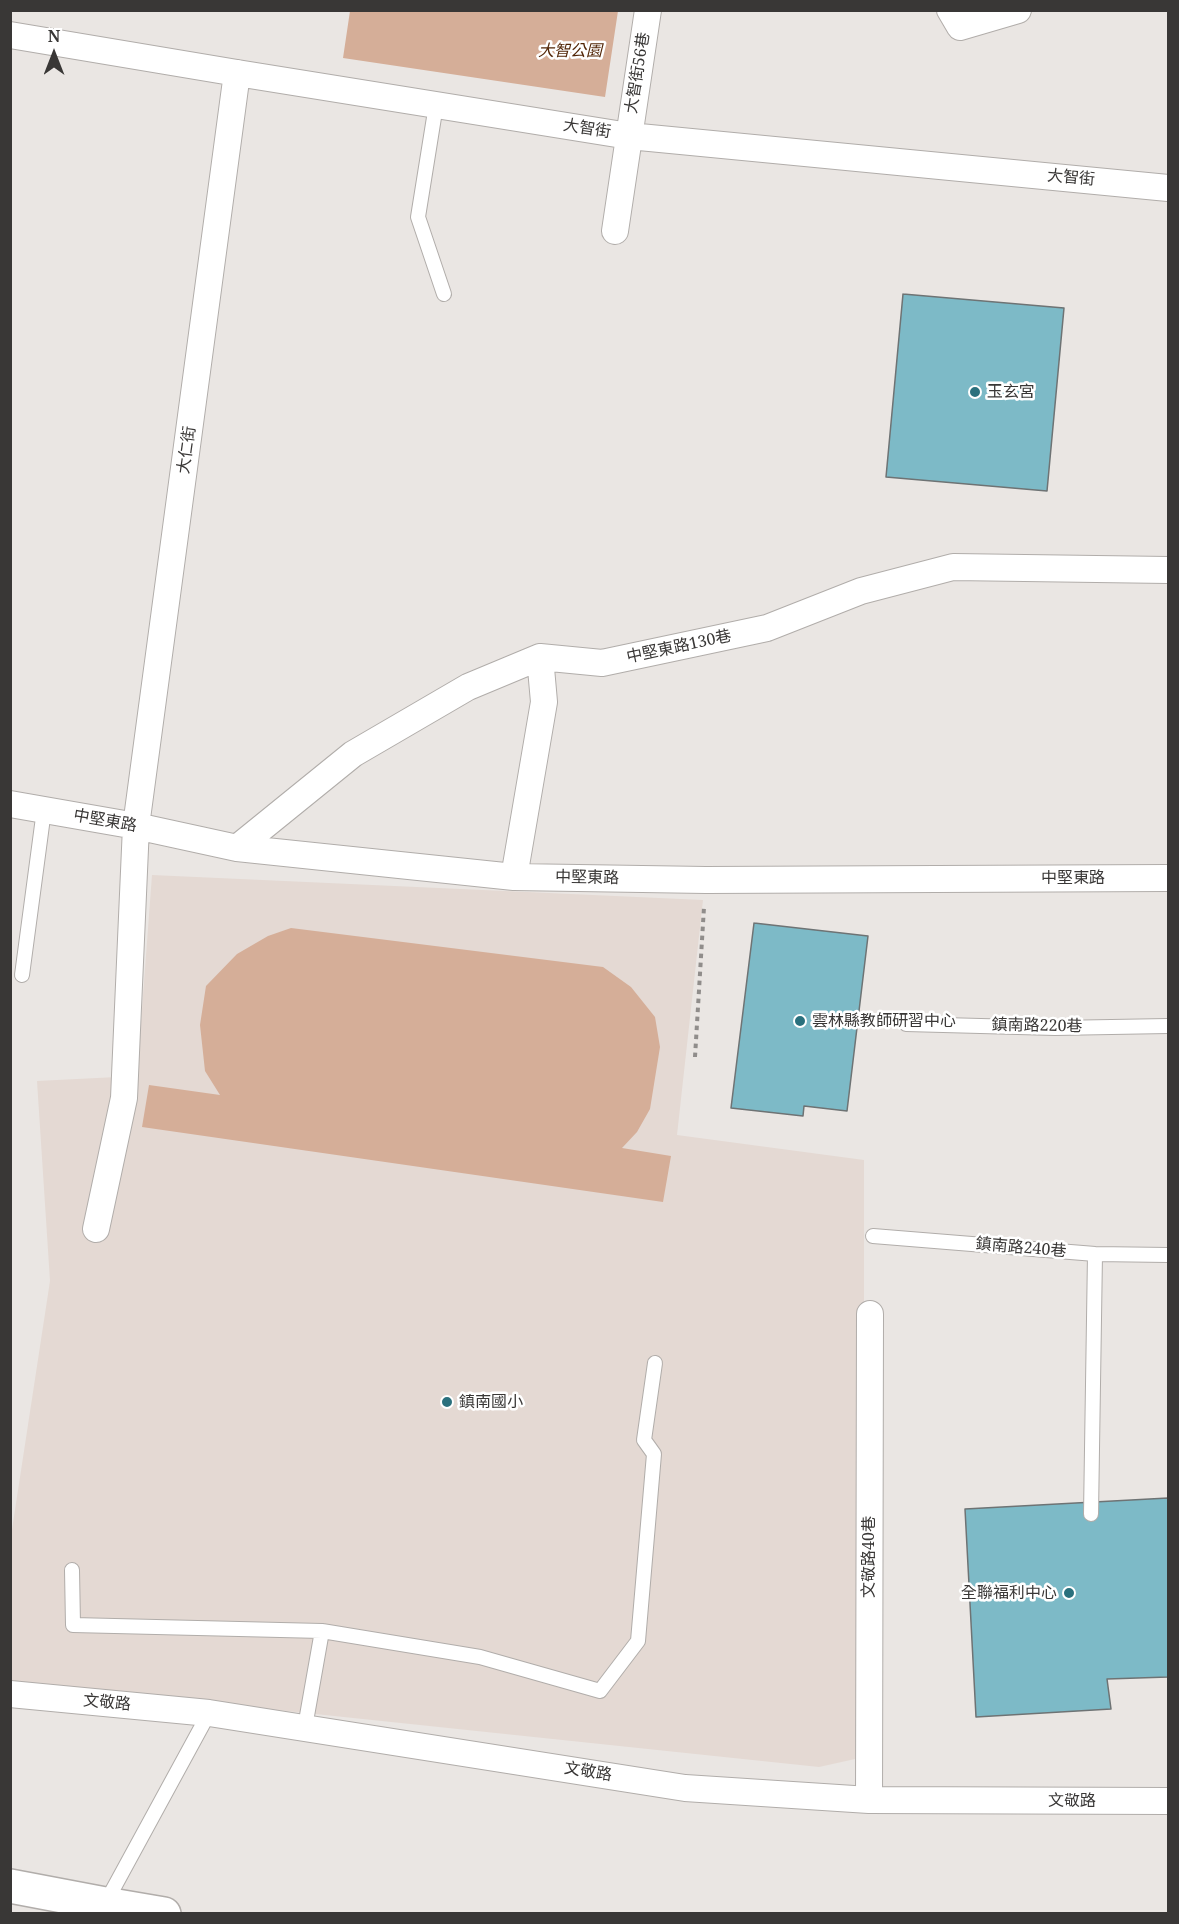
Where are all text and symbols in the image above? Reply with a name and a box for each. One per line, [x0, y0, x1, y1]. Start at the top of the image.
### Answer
north arrow [24, 24, 84, 84]
text: N [48, 25, 60, 47]
street label: 大智街56巷 [622, 31, 654, 115]
park label: 大智公園 [538, 41, 602, 61]
street label: 大智街 [562, 116, 612, 142]
street label: 大智街 [1046, 166, 1096, 190]
place label: 玉玄宮 [987, 382, 1035, 402]
marker: 玉玄宮 [968, 385, 982, 399]
street label: 大仁街 [174, 425, 200, 475]
street label: 中堅東路130巷 [625, 627, 733, 667]
street label: 中堅東路 [72, 806, 138, 836]
street label: 中堅東路 [555, 868, 619, 888]
street label: 中堅東路 [1041, 868, 1105, 888]
place label: 雲林縣教師研習中心 [812, 1011, 956, 1031]
marker: 雲林縣教師研習中心 [793, 1014, 807, 1028]
street label: 鎮南路220巷 [991, 1016, 1083, 1036]
street label: 鎮南路240巷 [975, 1234, 1067, 1262]
place label: 鎮南國小 [459, 1392, 523, 1412]
marker: 鎮南國小 [440, 1395, 454, 1409]
street label: 文敬路40巷 [859, 1516, 879, 1598]
place label: 全聯福利中心 [961, 1583, 1057, 1603]
marker: 全聯福利中心 [1062, 1586, 1076, 1600]
street label: 文敬路 [82, 1691, 132, 1715]
street label: 文敬路 [563, 1759, 613, 1785]
street label: 文敬路 [1048, 1791, 1096, 1811]

